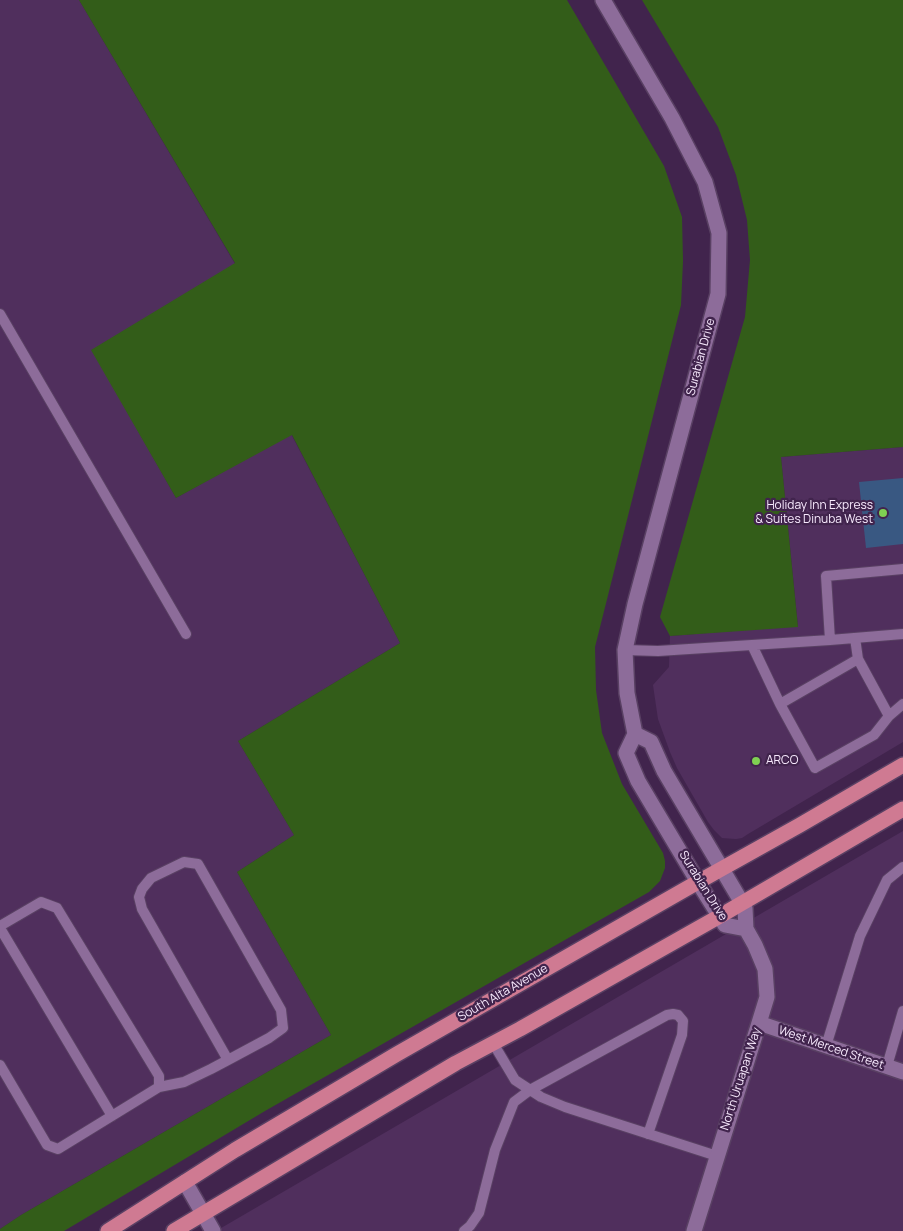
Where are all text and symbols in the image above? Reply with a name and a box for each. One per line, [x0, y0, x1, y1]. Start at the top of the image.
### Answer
street label: Surabian Drive [684, 317, 718, 397]
place label: Holiday Inn Express & Suites Dinuba West [755, 499, 873, 527]
marker: Holiday Inn Express & Suites Dinuba West [877, 507, 889, 519]
place label: ARCO [766, 754, 798, 768]
marker: ARCO [750, 755, 762, 767]
street label: Surabian Drive [676, 849, 730, 923]
street label: South Alta Avenue [456, 961, 550, 1025]
street label: West Merced Street [776, 1023, 886, 1073]
street label: North Uruapan Way [718, 1026, 764, 1132]

